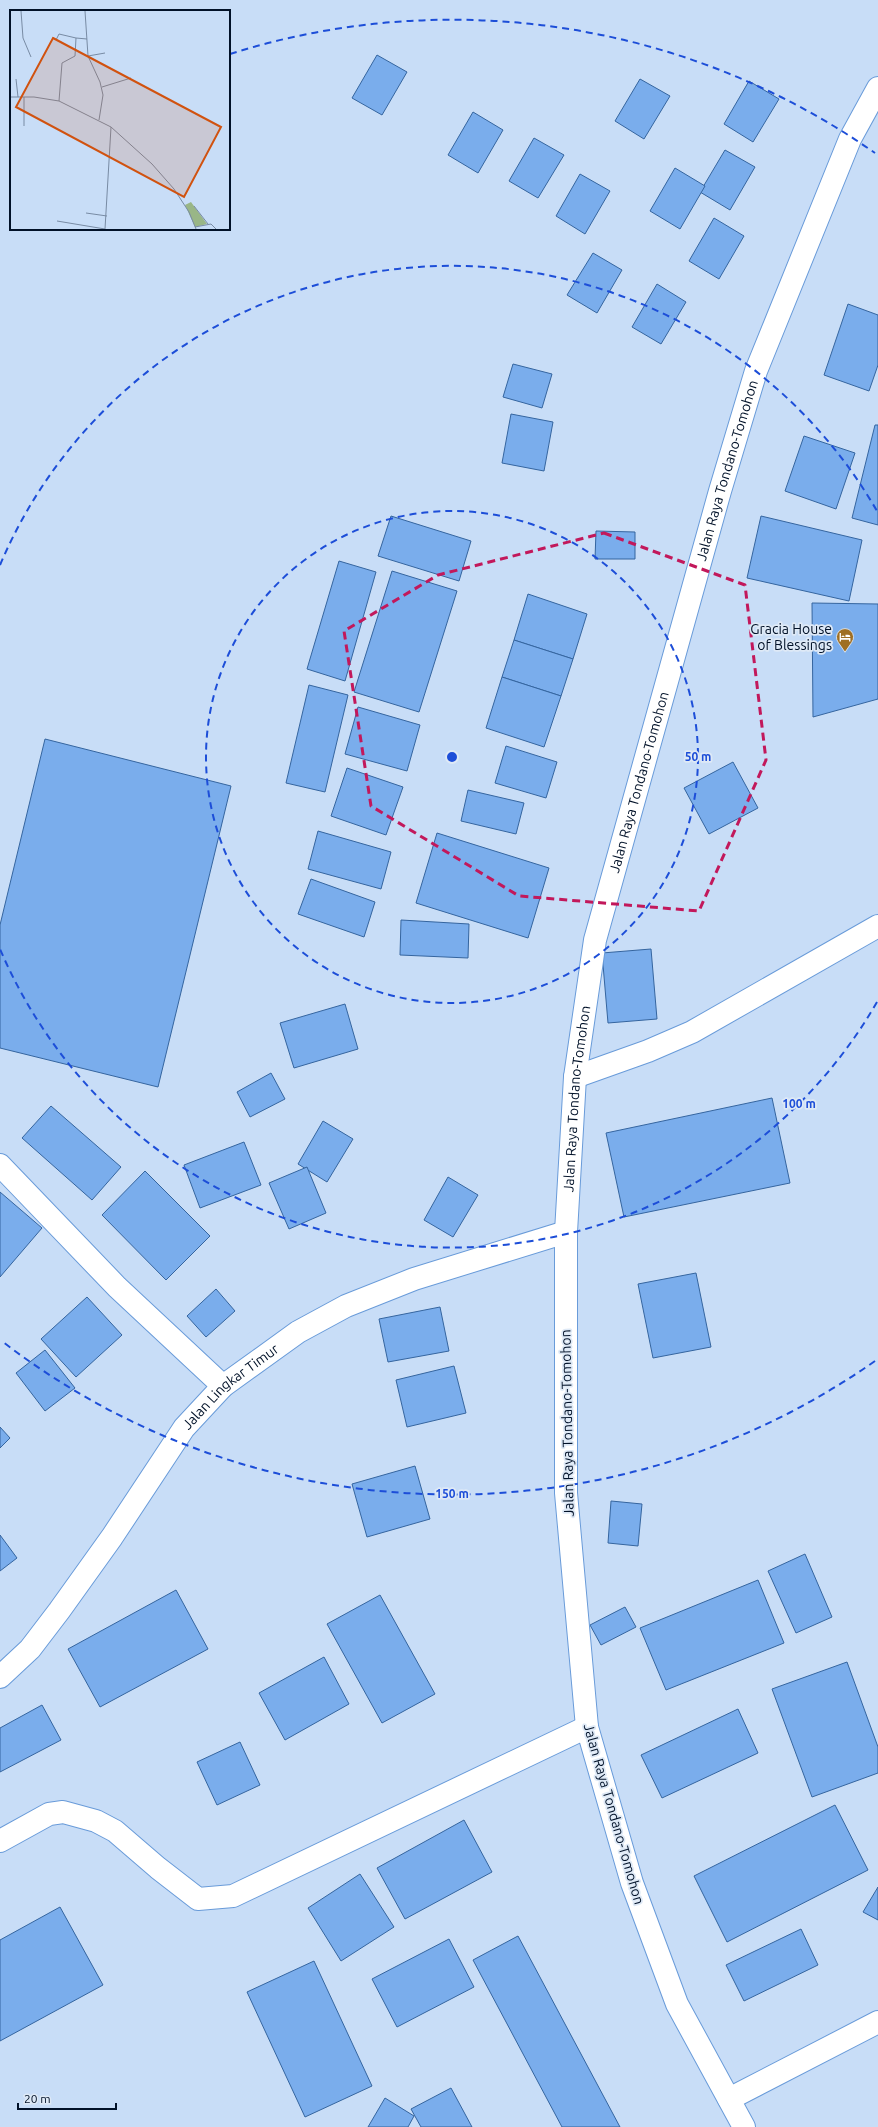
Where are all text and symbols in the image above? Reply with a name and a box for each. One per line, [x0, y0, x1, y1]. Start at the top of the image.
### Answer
inset map [10, 10, 230, 230]
street label: Jalan Raya Tondano-Tomohon [693, 378, 761, 563]
place label: Gracia House of Blessings [750, 621, 832, 653]
hotel icon: Gracia House of Blessings [835, 627, 855, 652]
street label: Jalan Raya Tondano-Tomohon [606, 690, 672, 875]
centre of rings [445, 750, 459, 764]
text: 50 m [685, 750, 711, 763]
street label: Jalan Raya Tondano-Tomohon [560, 1005, 593, 1193]
text: 100 m [782, 1097, 816, 1110]
street label: Jalan Raya Tondano-Tomohon [557, 1329, 577, 1517]
street label: Jalan Lingkar Timur [179, 1340, 282, 1433]
text: 150 m [435, 1487, 469, 1500]
street label: Jalan Raya Tondano-Tomohon [580, 1722, 648, 1906]
scale bar [18, 2085, 116, 2111]
text: 20 m [24, 2092, 51, 2105]

